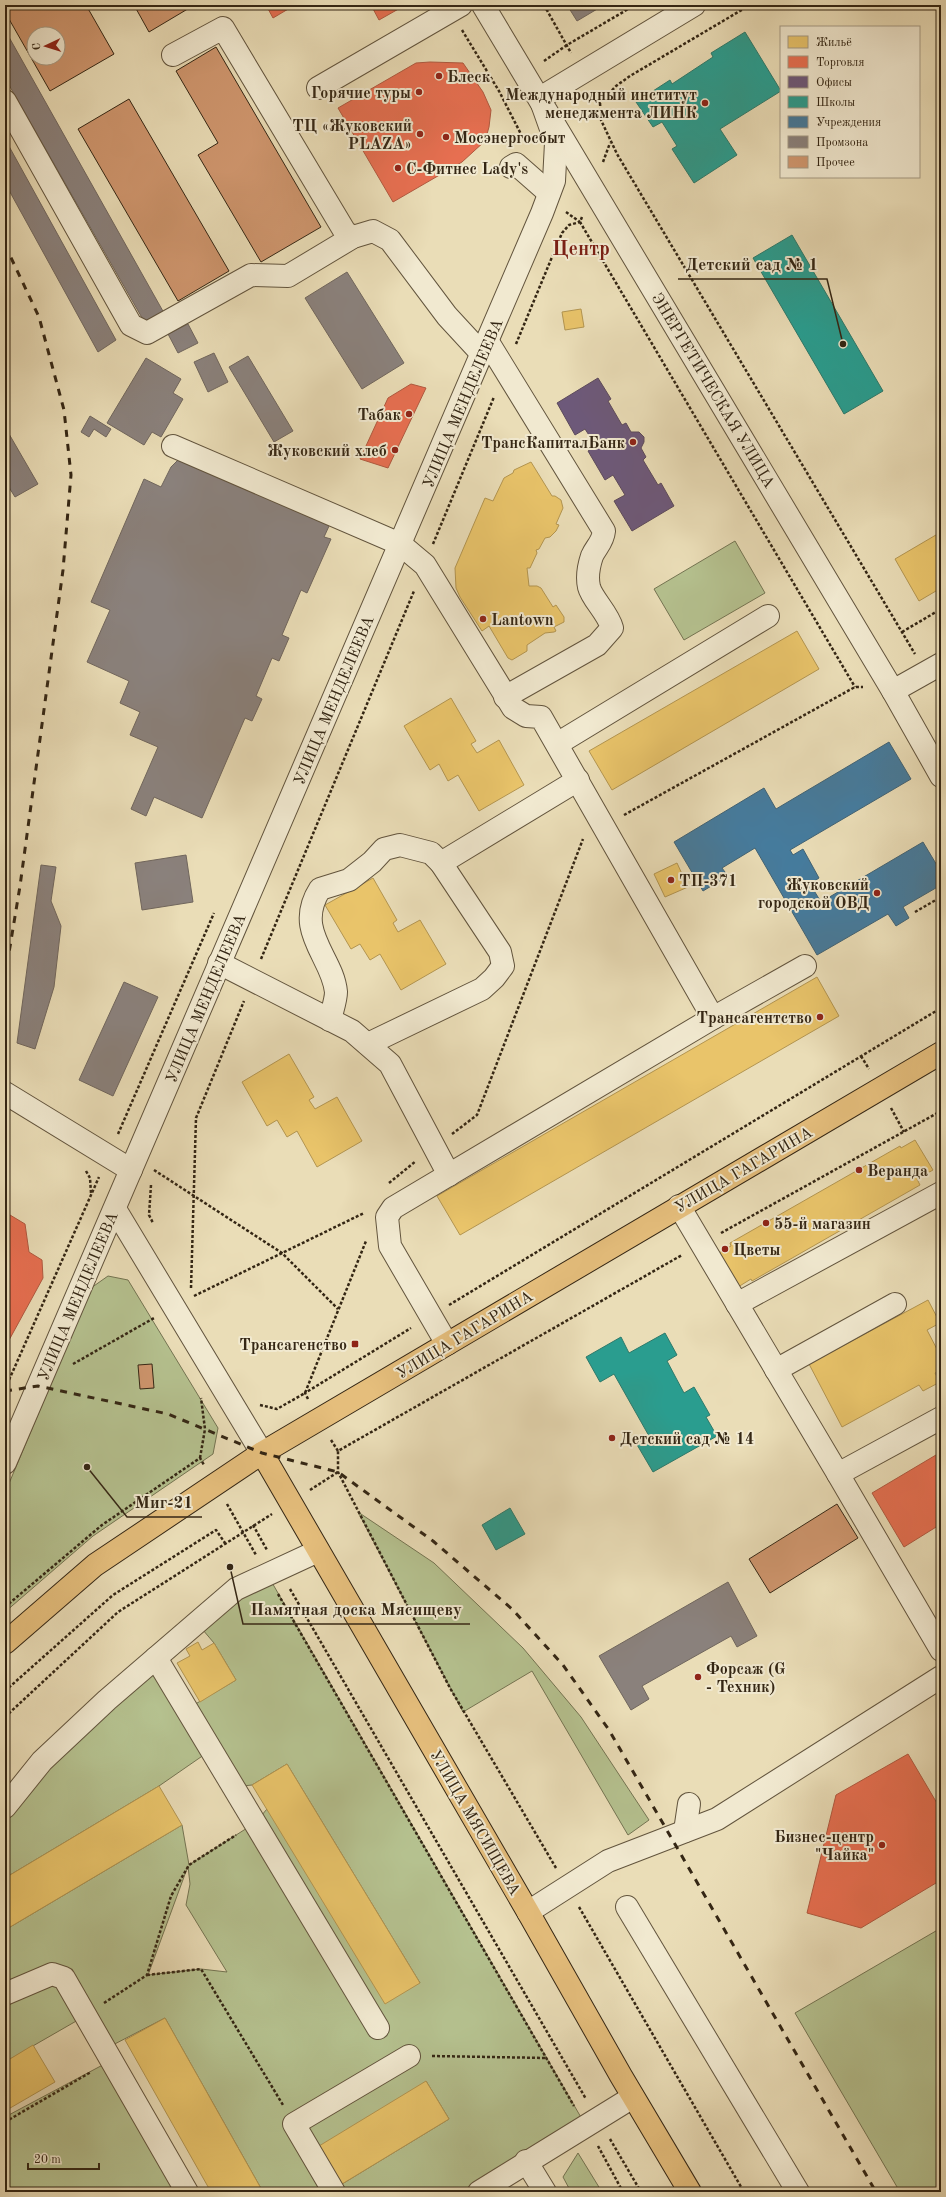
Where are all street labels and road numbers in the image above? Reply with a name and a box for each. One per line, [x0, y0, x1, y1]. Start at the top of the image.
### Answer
street label: ЭНЕРГЕТИЧЕСКАЯ УЛИЦА [648, 291, 777, 491]
street label: УЛИЦА МЕНДЕЛЕЕВА [421, 317, 507, 491]
street label: УЛИЦА МЕНДЕЛЕЕВА [292, 614, 378, 788]
street label: УЛИЦА МЕНДЕЛЕЕВА [164, 912, 250, 1086]
street label: УЛИЦА ГАГАРИНА [673, 1125, 815, 1217]
street label: УЛИЦА МЕНДЕЛЕЕВА [36, 1210, 122, 1384]
street label: УЛИЦА ГАГАРИНА [394, 1289, 536, 1383]
street label: УЛИЦА МЯСИЩЕВА [426, 1747, 522, 1899]

